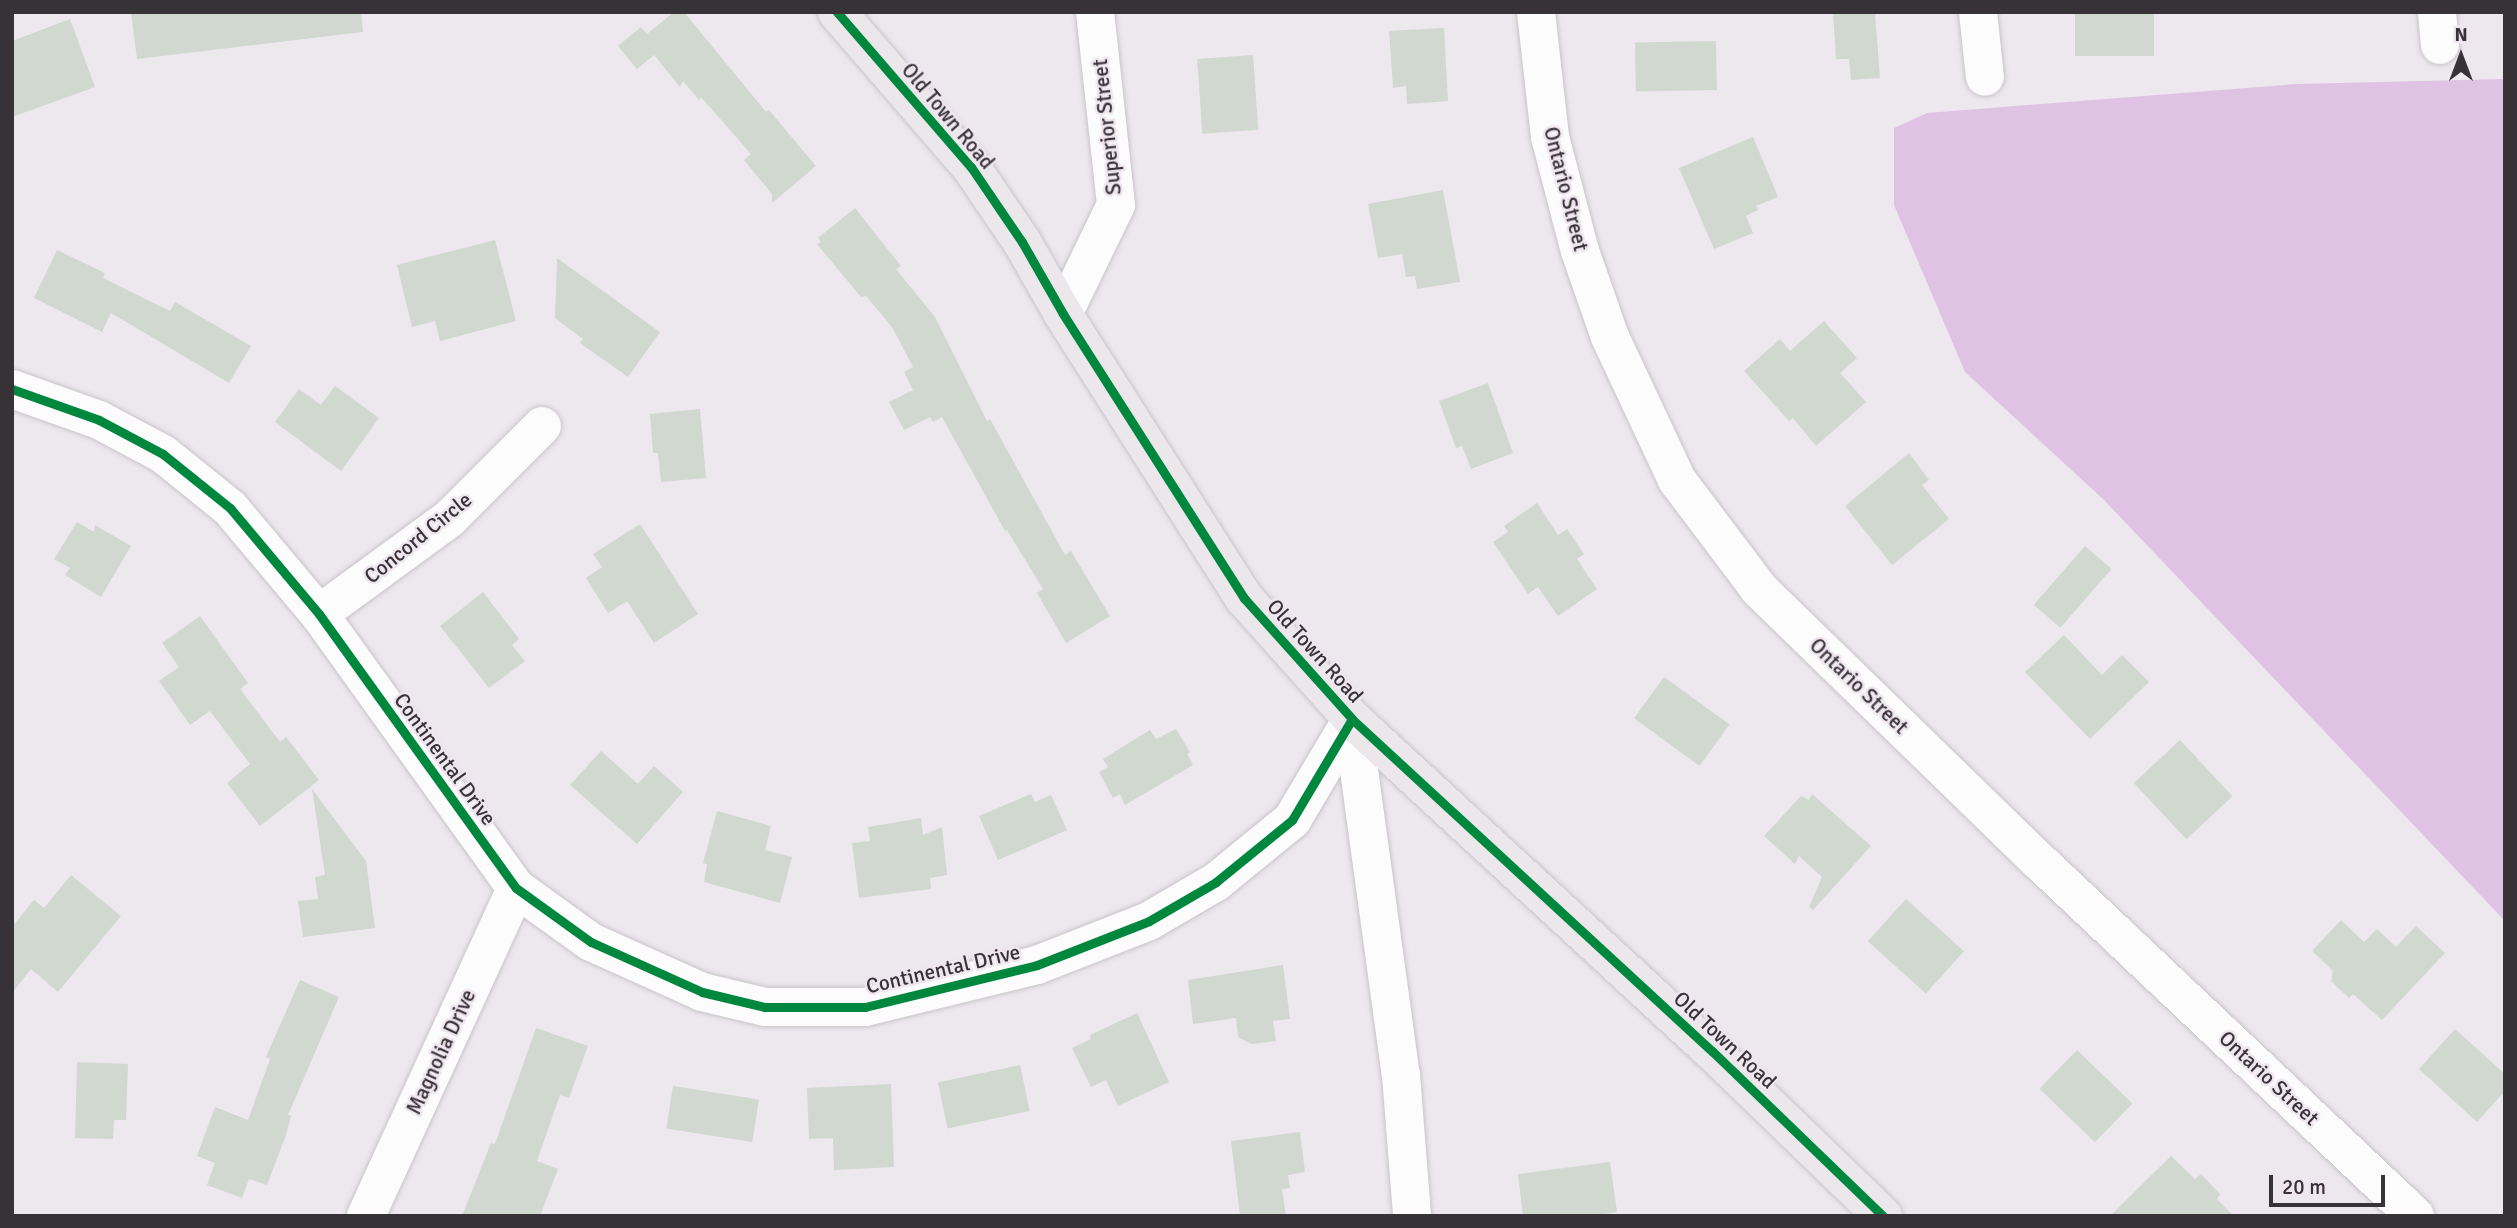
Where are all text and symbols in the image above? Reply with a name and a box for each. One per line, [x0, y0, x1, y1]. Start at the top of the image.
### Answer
north arrow [2426, 21, 2496, 91]
text: N [2454, 23, 2468, 47]
street label: Old Town Road [896, 58, 1000, 174]
street label: Superior Street [1087, 58, 1127, 196]
street label: Ontario Street [1538, 124, 1594, 254]
street label: Concord Circle [359, 487, 477, 589]
street label: Old Town Road [1262, 594, 1368, 708]
street label: Ontario Street [1804, 633, 1914, 739]
street label: Continental Drive [389, 688, 501, 830]
street label: Continental Drive [864, 939, 1022, 999]
street label: Magnolia Drive [401, 986, 481, 1118]
street label: Old Town Road [1668, 986, 1782, 1094]
street label: Ontario Street [2214, 1025, 2324, 1131]
scale bar [2272, 1162, 2388, 1206]
text: 20 m [2282, 1174, 2326, 1200]

